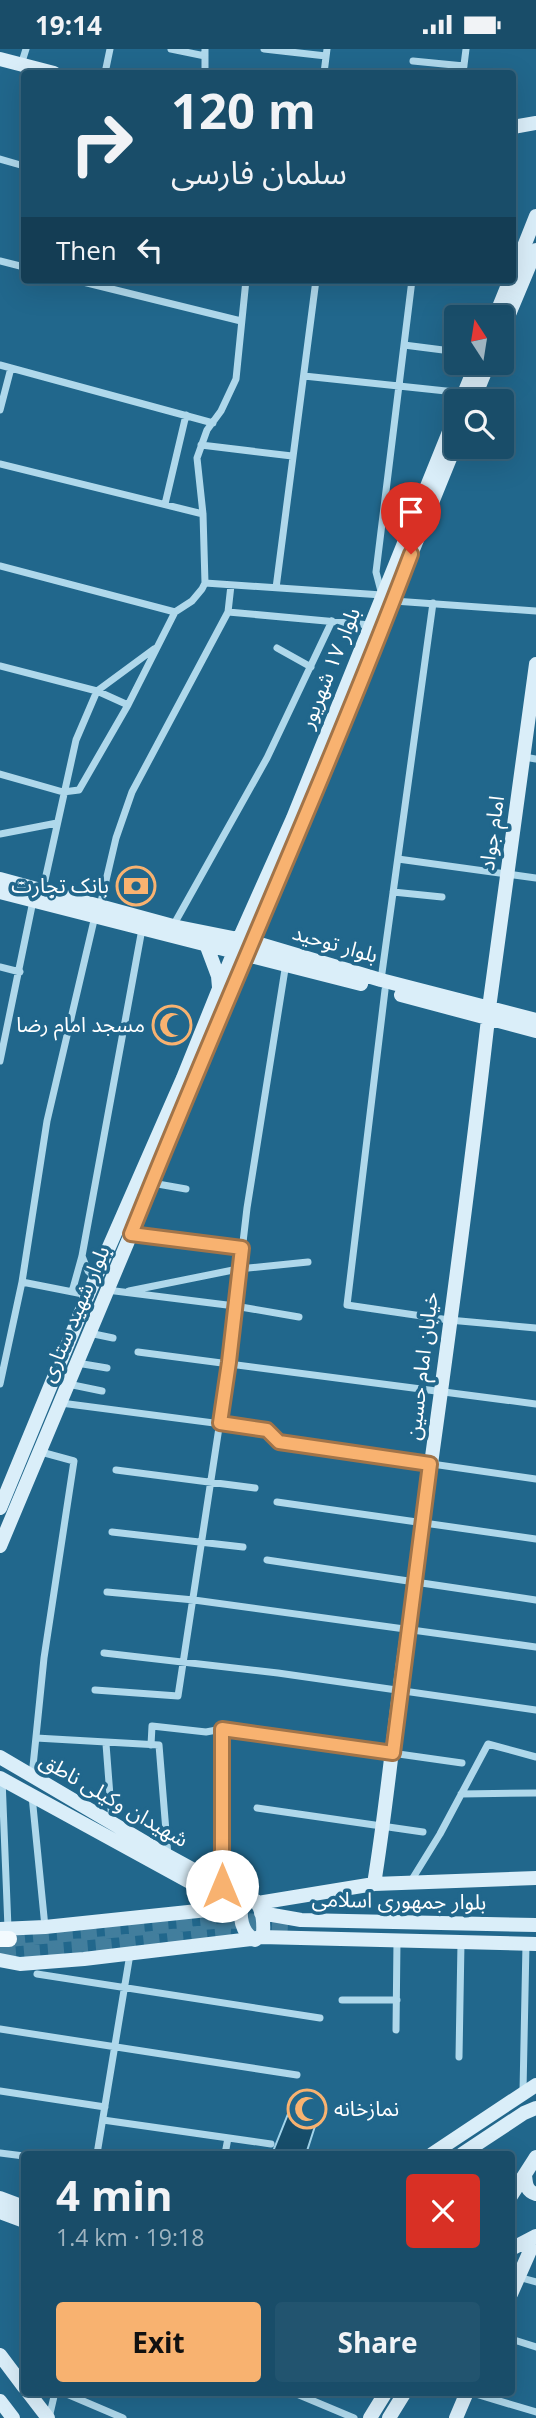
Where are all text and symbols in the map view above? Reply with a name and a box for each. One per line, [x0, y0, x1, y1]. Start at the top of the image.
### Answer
text: 19:14 [35, 7, 102, 43]
text: 120 m [171, 77, 316, 143]
icon: right [56, 98, 147, 189]
text: سلمان فارسی [171, 150, 347, 193]
icon: left [131, 231, 169, 269]
text: Then [56, 232, 117, 268]
north arrow [444, 305, 514, 375]
map controls [444, 305, 514, 459]
button: search [444, 389, 514, 459]
pin [381, 482, 441, 554]
icon: arrive [392, 493, 430, 531]
street label: بلوار ۱۷ شهریور [292, 603, 366, 733]
street label: امام جواد [472, 794, 513, 872]
bank icon: بانک تجارت [115, 865, 157, 907]
place label: بانک تجارت [11, 871, 109, 899]
street label: بلوار توحید [289, 918, 381, 969]
mosque icon: مسجد امام رضا [151, 1004, 193, 1046]
place label: مسجد امام رضا [16, 1010, 145, 1041]
street label: بلوار شهید ستاری [33, 1241, 115, 1386]
street label: خیابان امام حسین [398, 1290, 447, 1442]
street label: شهیدان وکیلی ناطق [35, 1745, 194, 1853]
position arrow [185, 1849, 259, 1923]
street label: بلوار جمهوری اسلامی [311, 1884, 487, 1916]
mosque icon: نمازخانه [286, 2088, 328, 2130]
place label: نمازخانه [334, 2094, 399, 2122]
text: 4 min [56, 2166, 173, 2223]
button: close [406, 2174, 480, 2248]
text: 1.4 km · 19:18 [56, 2221, 204, 2253]
button: Exit [56, 2302, 261, 2382]
button: Share [275, 2302, 480, 2382]

